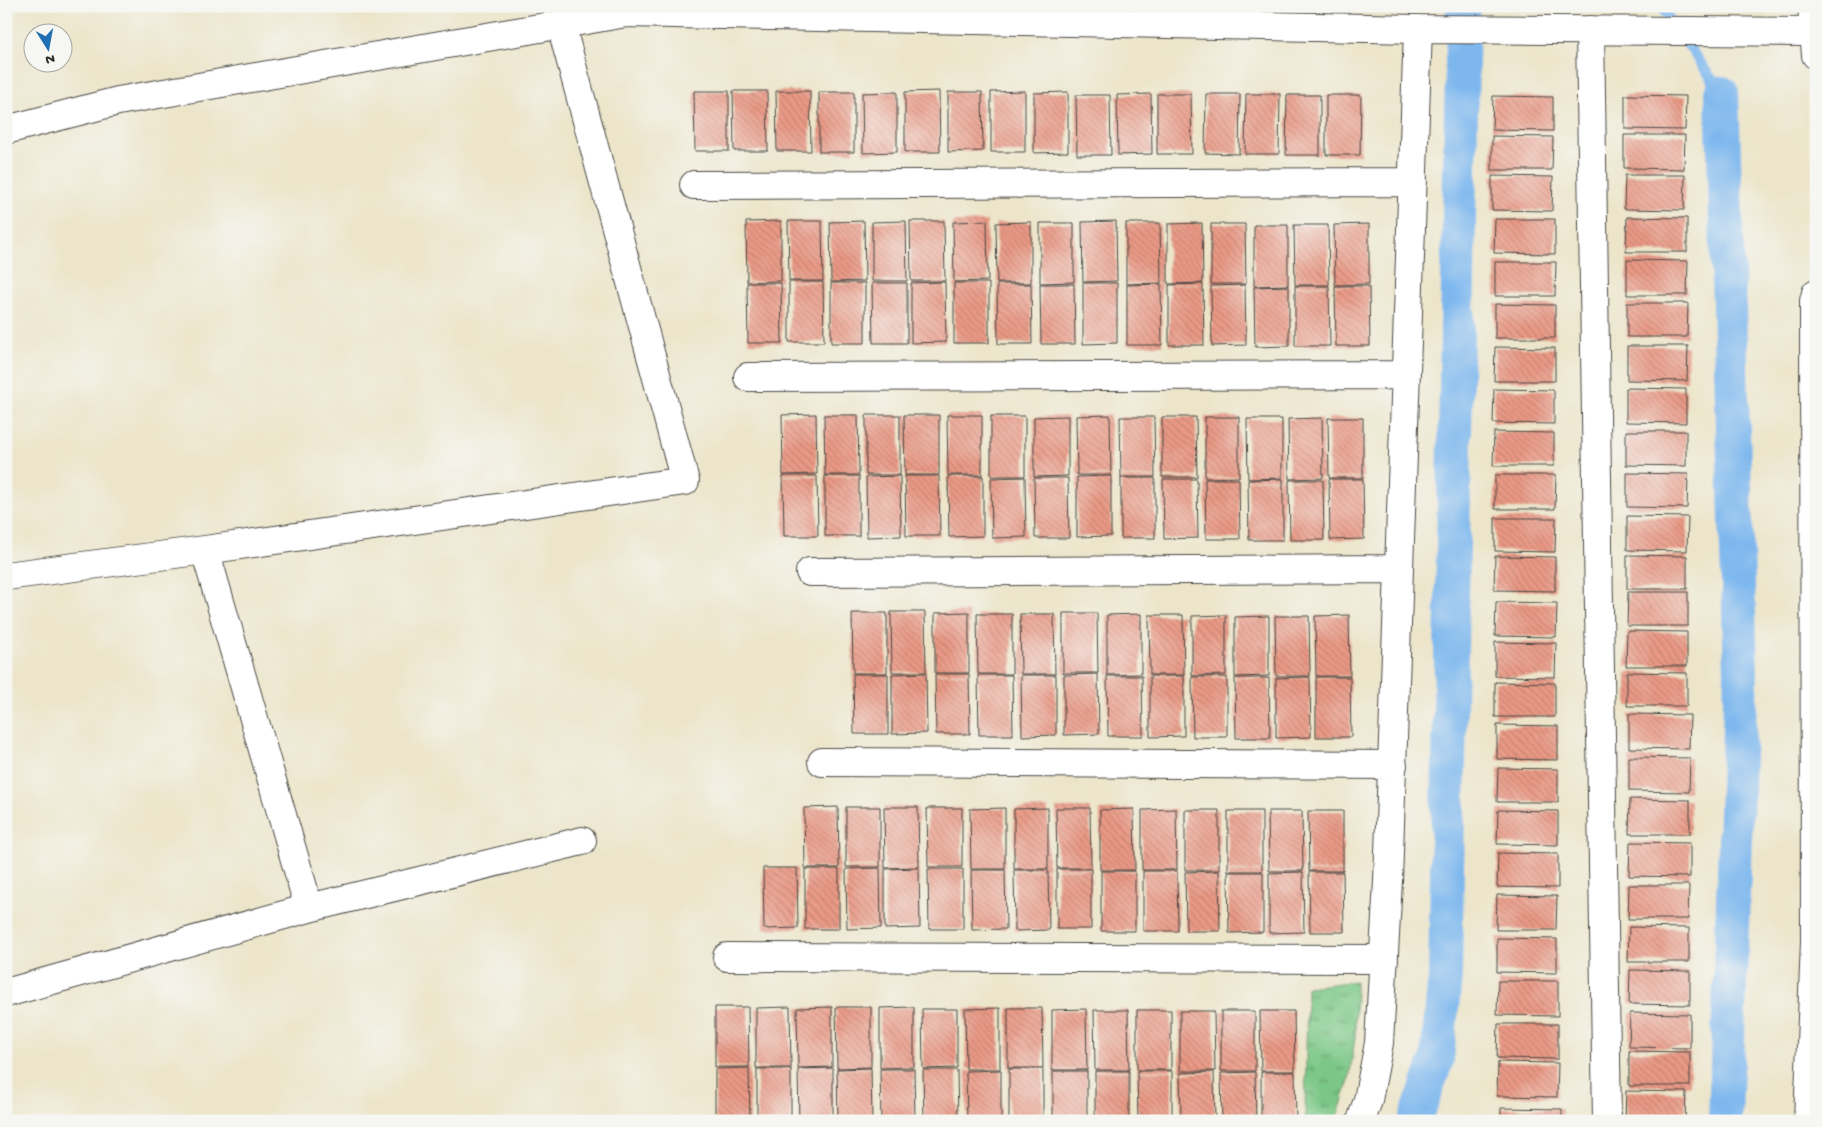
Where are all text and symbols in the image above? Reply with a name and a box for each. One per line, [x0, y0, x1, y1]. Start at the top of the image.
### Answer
north arrow [22, 22, 72, 72]
text: N [44, 49, 56, 68]

